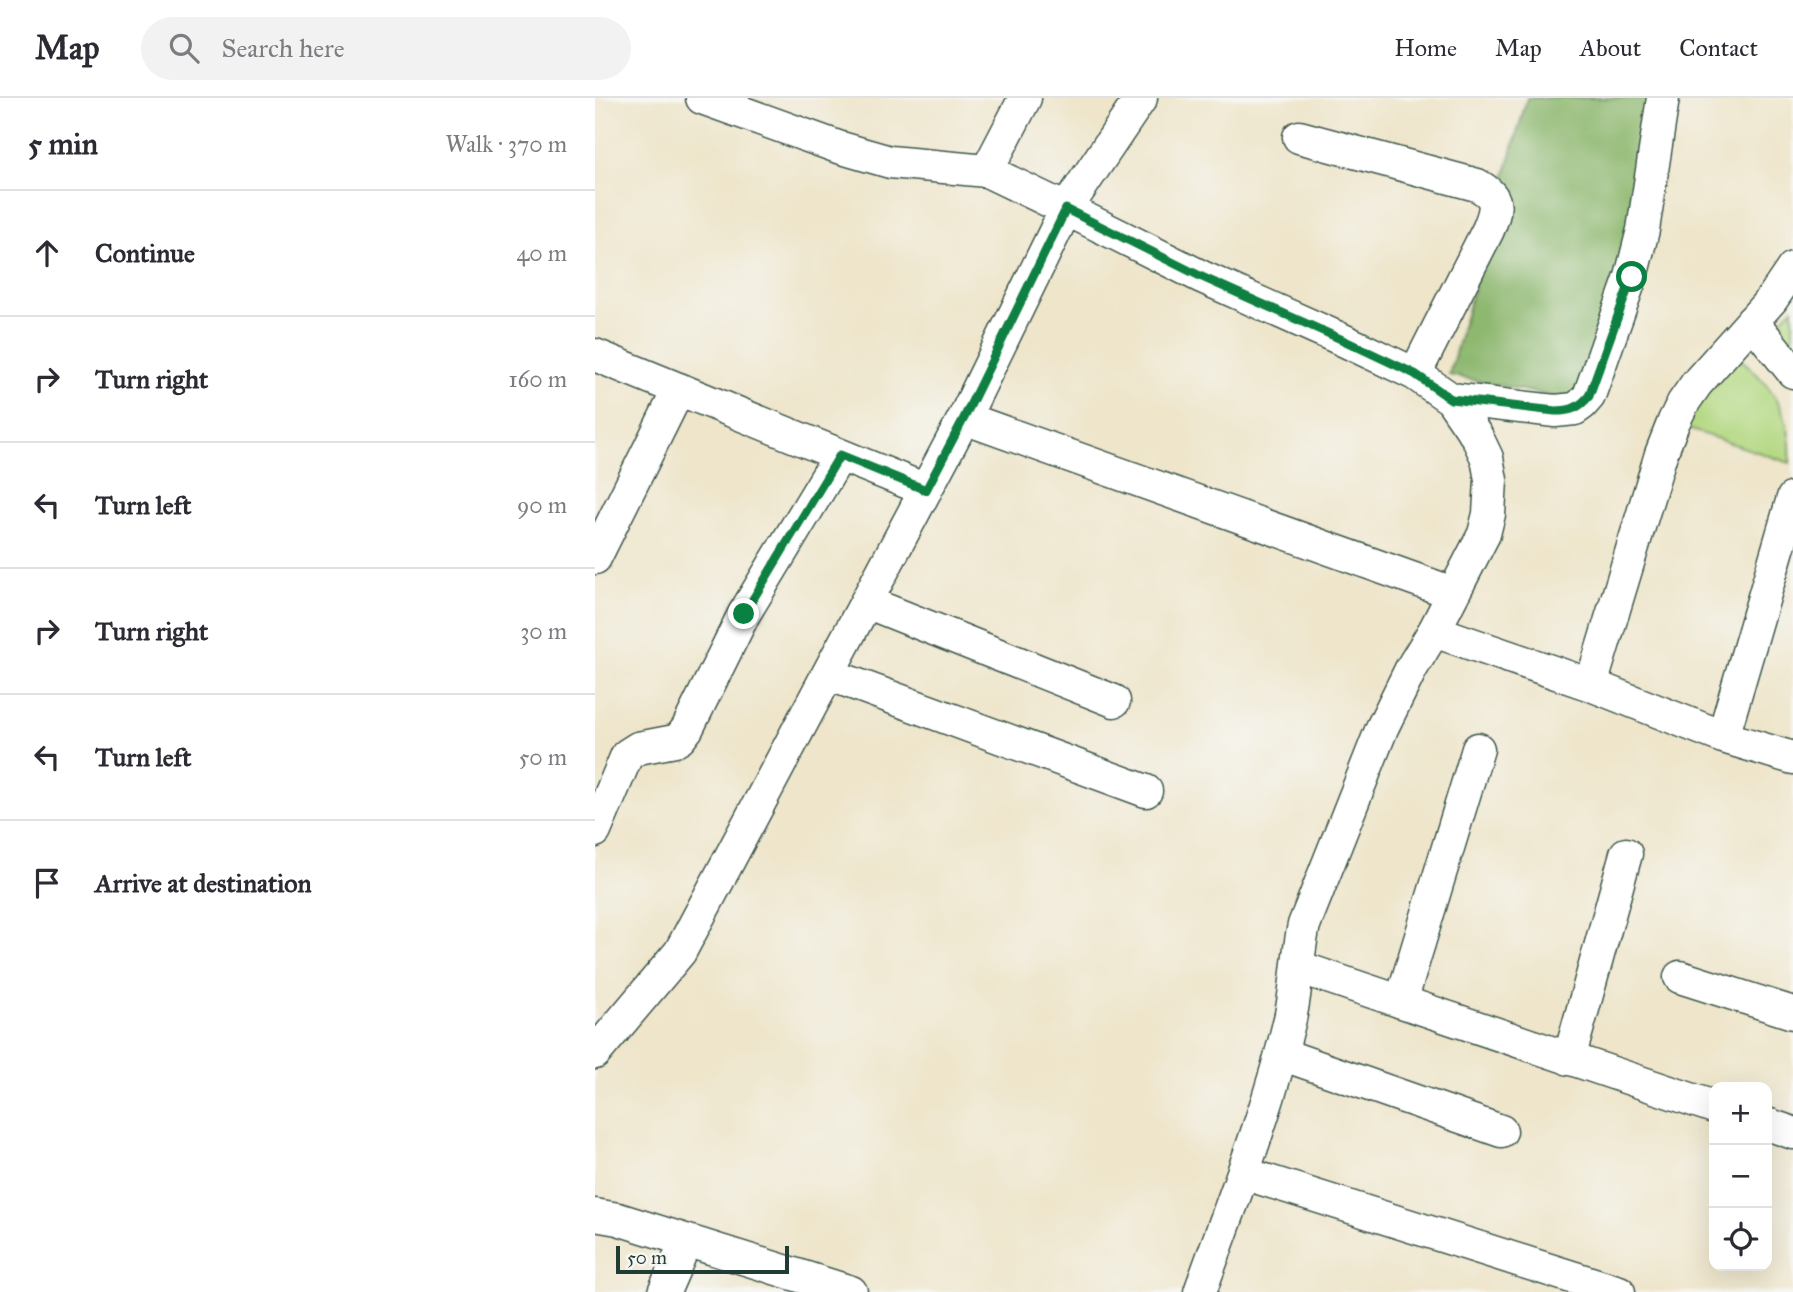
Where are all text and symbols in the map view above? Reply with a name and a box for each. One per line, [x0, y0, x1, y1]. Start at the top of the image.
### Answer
search box [141, 17, 631, 80]
text: Map [35, 28, 99, 68]
icon: search [165, 29, 203, 67]
text: Search here [221, 32, 345, 64]
text: Home [1394, 33, 1457, 63]
text: Map [1495, 33, 1542, 63]
text: About [1580, 33, 1641, 63]
text: Contact [1679, 33, 1758, 63]
text: 5 min [28, 126, 98, 162]
text: Walk · 370 m [446, 130, 567, 158]
icon: ahead [28, 234, 66, 272]
text: Continue [95, 237, 195, 269]
text: 40 m [517, 239, 567, 267]
route start [1616, 261, 1647, 292]
icon: right [28, 360, 66, 398]
text: Turn right [95, 363, 208, 395]
text: 160 m [509, 365, 567, 393]
icon: left [28, 486, 66, 524]
text: Turn left [95, 489, 191, 521]
text: 90 m [517, 491, 567, 519]
route end [728, 598, 759, 629]
icon: right [28, 612, 66, 650]
text: Turn right [95, 615, 208, 647]
text: 30 m [520, 617, 567, 645]
icon: left [28, 738, 66, 776]
text: Turn left [95, 741, 191, 773]
text: 50 m [519, 743, 567, 771]
icon: arrive [28, 864, 66, 902]
text: Arrive at destination [95, 867, 312, 899]
map controls [1709, 1082, 1772, 1271]
button: + [1709, 1082, 1772, 1145]
button: − [1709, 1145, 1772, 1208]
button: locate [1709, 1208, 1772, 1271]
scale bar [616, 1243, 789, 1275]
text: 50 m [627, 1246, 667, 1269]

